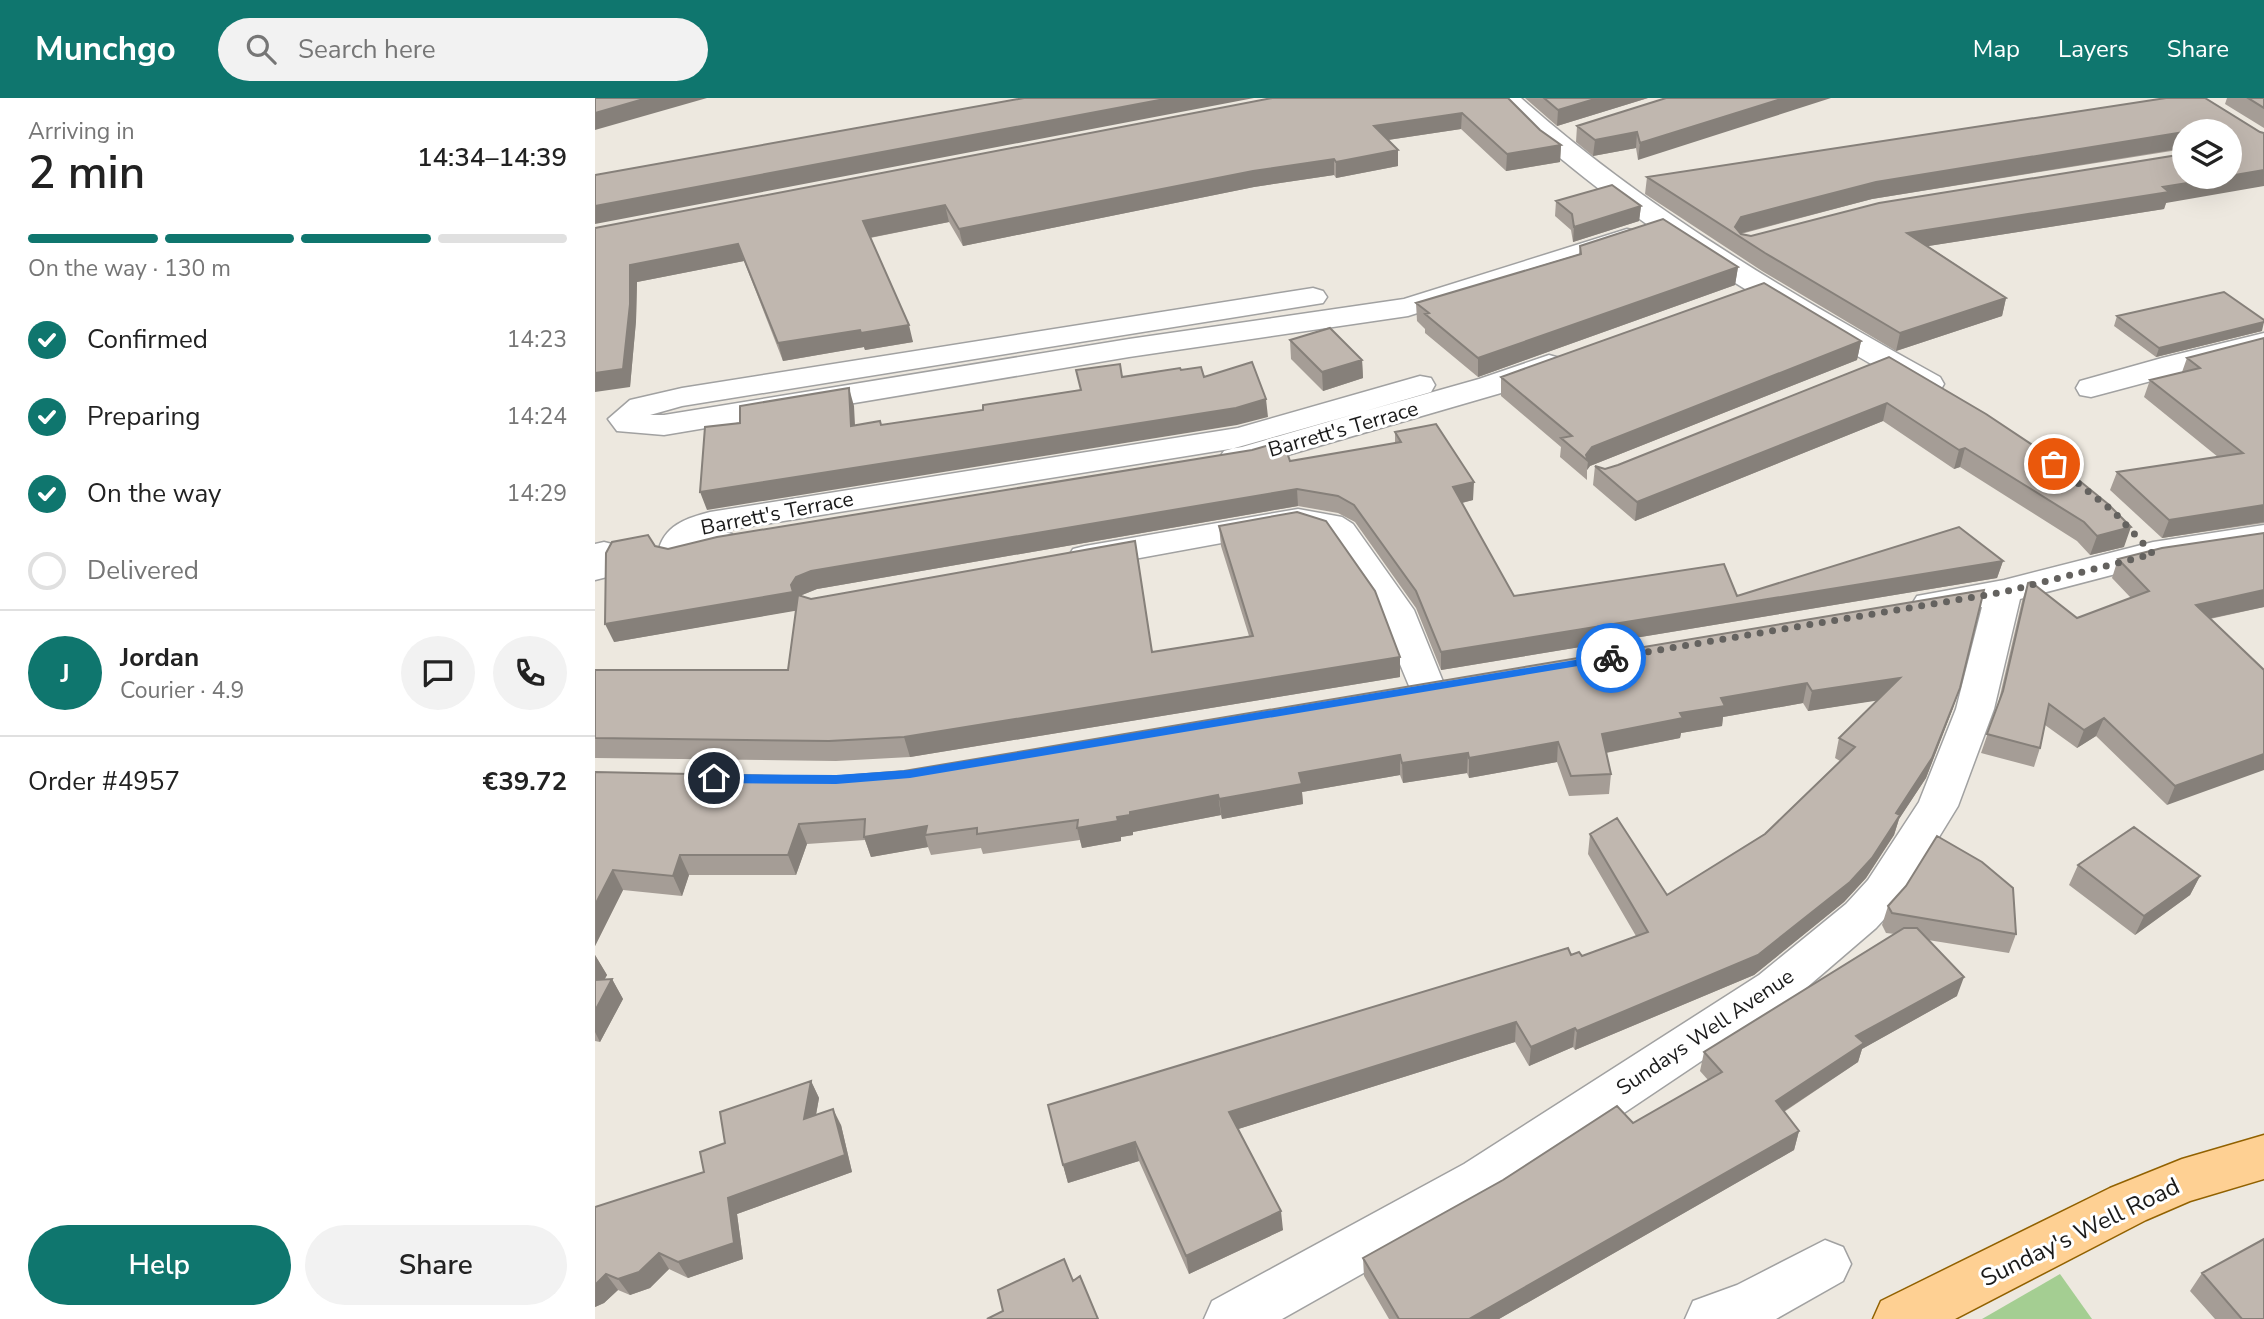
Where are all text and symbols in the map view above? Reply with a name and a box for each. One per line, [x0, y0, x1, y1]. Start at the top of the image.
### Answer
search box [218, 18, 708, 81]
text: Munchgo [35, 27, 176, 72]
icon: search [242, 30, 280, 68]
text: Search here [298, 32, 436, 67]
text: Map [1973, 33, 2020, 65]
text: Layers [2058, 33, 2129, 65]
text: Share [2167, 33, 2229, 65]
text: Arriving in [28, 116, 135, 147]
map controls [2172, 119, 2242, 189]
button: layers [2172, 119, 2242, 189]
text: 14:34–14:39 [417, 140, 567, 175]
text: 2 min [28, 141, 145, 204]
text: On the way · 130 m [28, 253, 231, 284]
icon: check [28, 321, 66, 359]
text: Confirmed [87, 322, 208, 357]
text: 14:23 [507, 324, 567, 355]
street label: Barrett's Terrace [1265, 394, 1421, 464]
icon: check [28, 398, 66, 436]
text: Preparing [87, 399, 200, 434]
text: 14:24 [507, 401, 567, 432]
pin [2024, 434, 2084, 494]
icon: bag [2035, 445, 2073, 483]
icon: check [28, 475, 66, 513]
text: On the way [87, 476, 221, 511]
text: 14:29 [507, 478, 567, 509]
street label: Barrett's Terrace [698, 484, 856, 542]
text: Delivered [87, 553, 199, 588]
courier [1576, 623, 1646, 693]
button: chat [401, 636, 475, 710]
button: phone [493, 636, 567, 710]
icon: bike [1592, 639, 1630, 677]
text: Jordan [120, 640, 199, 675]
text: J [60, 656, 70, 691]
text: Courier · 4.9 [120, 675, 244, 706]
pin [684, 748, 744, 808]
icon: home [695, 759, 733, 797]
text: Order #4957 [28, 764, 180, 799]
text: €39.72 [483, 764, 567, 799]
street label: Sundays Well Avenue [1611, 962, 1799, 1102]
street label: Sunday's Well Road [1975, 1170, 2185, 1294]
button: Help [28, 1225, 291, 1305]
button: Share [305, 1225, 567, 1305]

